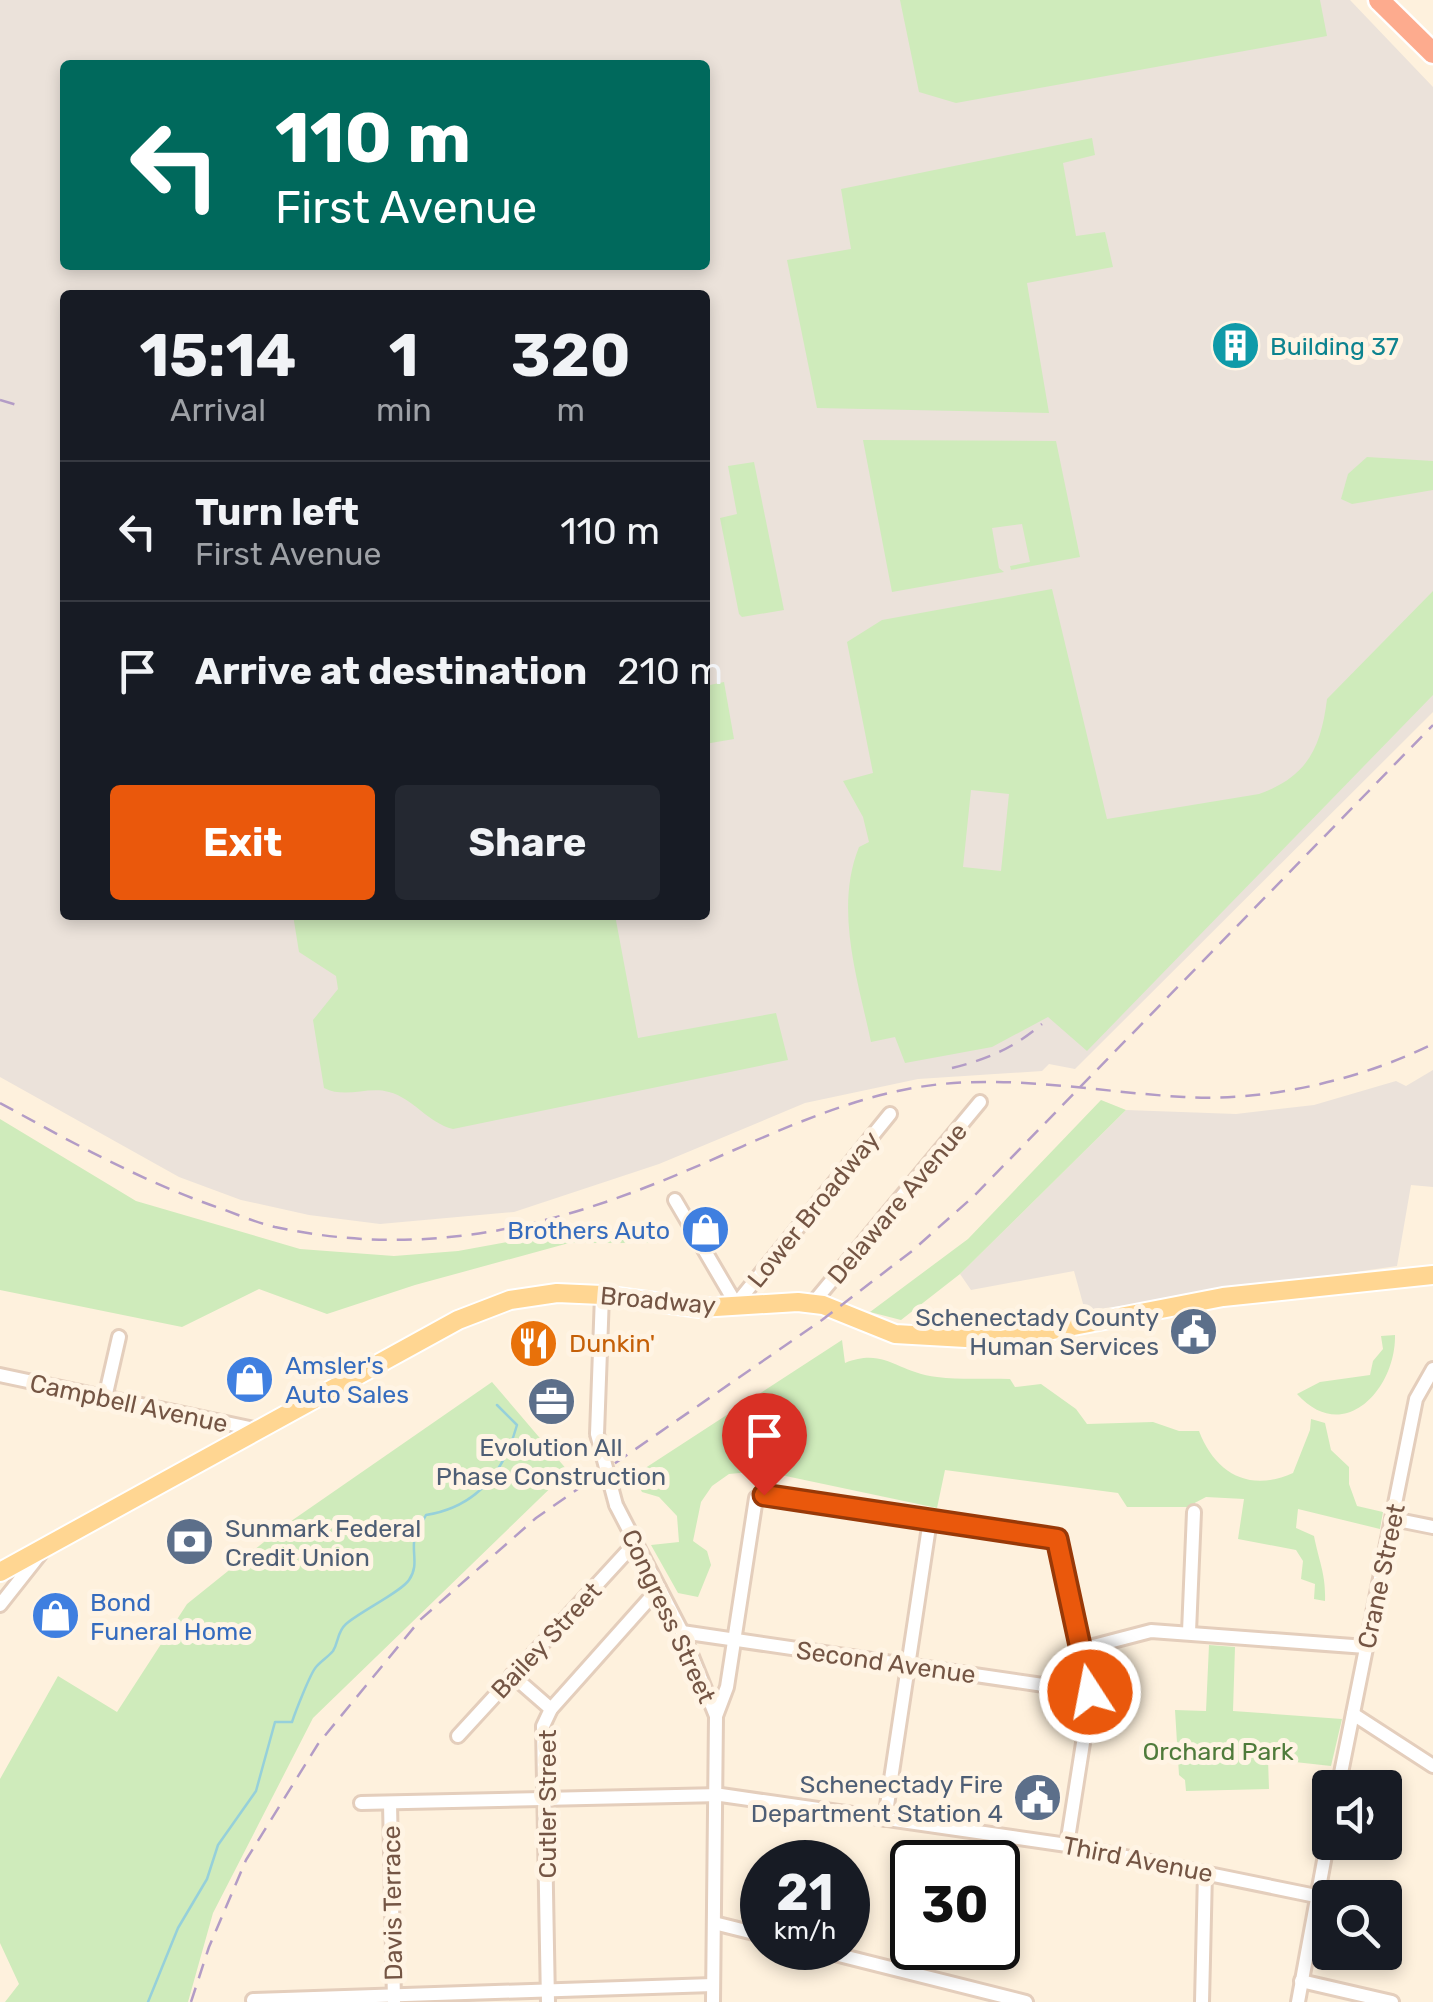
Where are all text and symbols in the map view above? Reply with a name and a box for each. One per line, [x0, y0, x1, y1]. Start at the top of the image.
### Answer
text: 110 m [275, 97, 471, 180]
icon: left [110, 100, 240, 230]
text: First Avenue [275, 181, 537, 234]
text: 15:14 [140, 320, 296, 391]
text: 1 [389, 320, 419, 391]
text: 320 [511, 320, 630, 391]
building icon: Building 37 [1209, 320, 1261, 372]
place label: Building 37 [1270, 332, 1399, 361]
text: Arrival [170, 391, 266, 429]
text: min [376, 391, 432, 429]
text: m [557, 391, 585, 429]
text: Turn left [195, 489, 359, 535]
icon: left [110, 504, 165, 559]
text: 110 m [560, 508, 660, 554]
text: First Avenue [195, 535, 381, 573]
icon: arrive [110, 644, 165, 699]
text: Arrive at destination [195, 648, 587, 694]
text: 210 m [617, 648, 723, 694]
button: Exit [110, 785, 375, 900]
button: Share [395, 785, 660, 900]
street label: Delaware Avenue [822, 1117, 973, 1290]
street label: Lower Broadway [742, 1125, 885, 1293]
shop icon: Brothers Auto [679, 1204, 731, 1256]
place label: Brothers Auto [507, 1216, 670, 1245]
street label: Broadway [599, 1281, 717, 1320]
place label: Schenectady County Human Services [915, 1303, 1159, 1361]
public building icon: Schenectady County Human Services [1168, 1305, 1220, 1357]
restaurant icon: Dunkin' [508, 1317, 560, 1369]
place label: Dunkin' [569, 1329, 655, 1358]
place label: Amsler's Auto Sales [285, 1351, 409, 1409]
shop icon: Amsler's Auto Sales [224, 1353, 276, 1405]
street label: Campbell Avenue [27, 1368, 231, 1439]
office icon: Evolution All Phase Construction [525, 1375, 577, 1427]
pin [722, 1393, 807, 1496]
icon: arrive [737, 1408, 792, 1463]
place label: Evolution All Phase Construction [436, 1433, 666, 1491]
street label: Crane Street [1352, 1501, 1411, 1651]
place label: Sunmark Federal Credit Union [225, 1514, 421, 1572]
bank icon: Sunmark Federal Credit Union [164, 1516, 216, 1568]
street label: Congress Street [616, 1525, 722, 1708]
street label: Bailey Street [485, 1576, 607, 1704]
place label: Bond Funeral Home [90, 1588, 252, 1646]
shop icon: Bond Funeral Home [29, 1590, 81, 1642]
street label: Second Avenue [794, 1636, 977, 1689]
position arrow [1038, 1640, 1142, 1744]
street label: Cutler Street [533, 1729, 562, 1878]
park label: Orchard Park [1142, 1737, 1294, 1766]
place label: Schenectady Fire Department Station 4 [751, 1770, 1003, 1828]
map controls [1312, 1770, 1402, 1970]
button: sound [1312, 1770, 1402, 1860]
public building icon: Schenectady Fire Department Station 4 [1012, 1772, 1064, 1824]
street label: Davis Terrace [377, 1825, 408, 1981]
street label: Third Avenue [1060, 1831, 1215, 1888]
speed limit sign: 30 [890, 1840, 1020, 1970]
text: 21 [776, 1863, 834, 1923]
button: search [1312, 1880, 1402, 1970]
text: km/h [774, 1916, 836, 1945]

